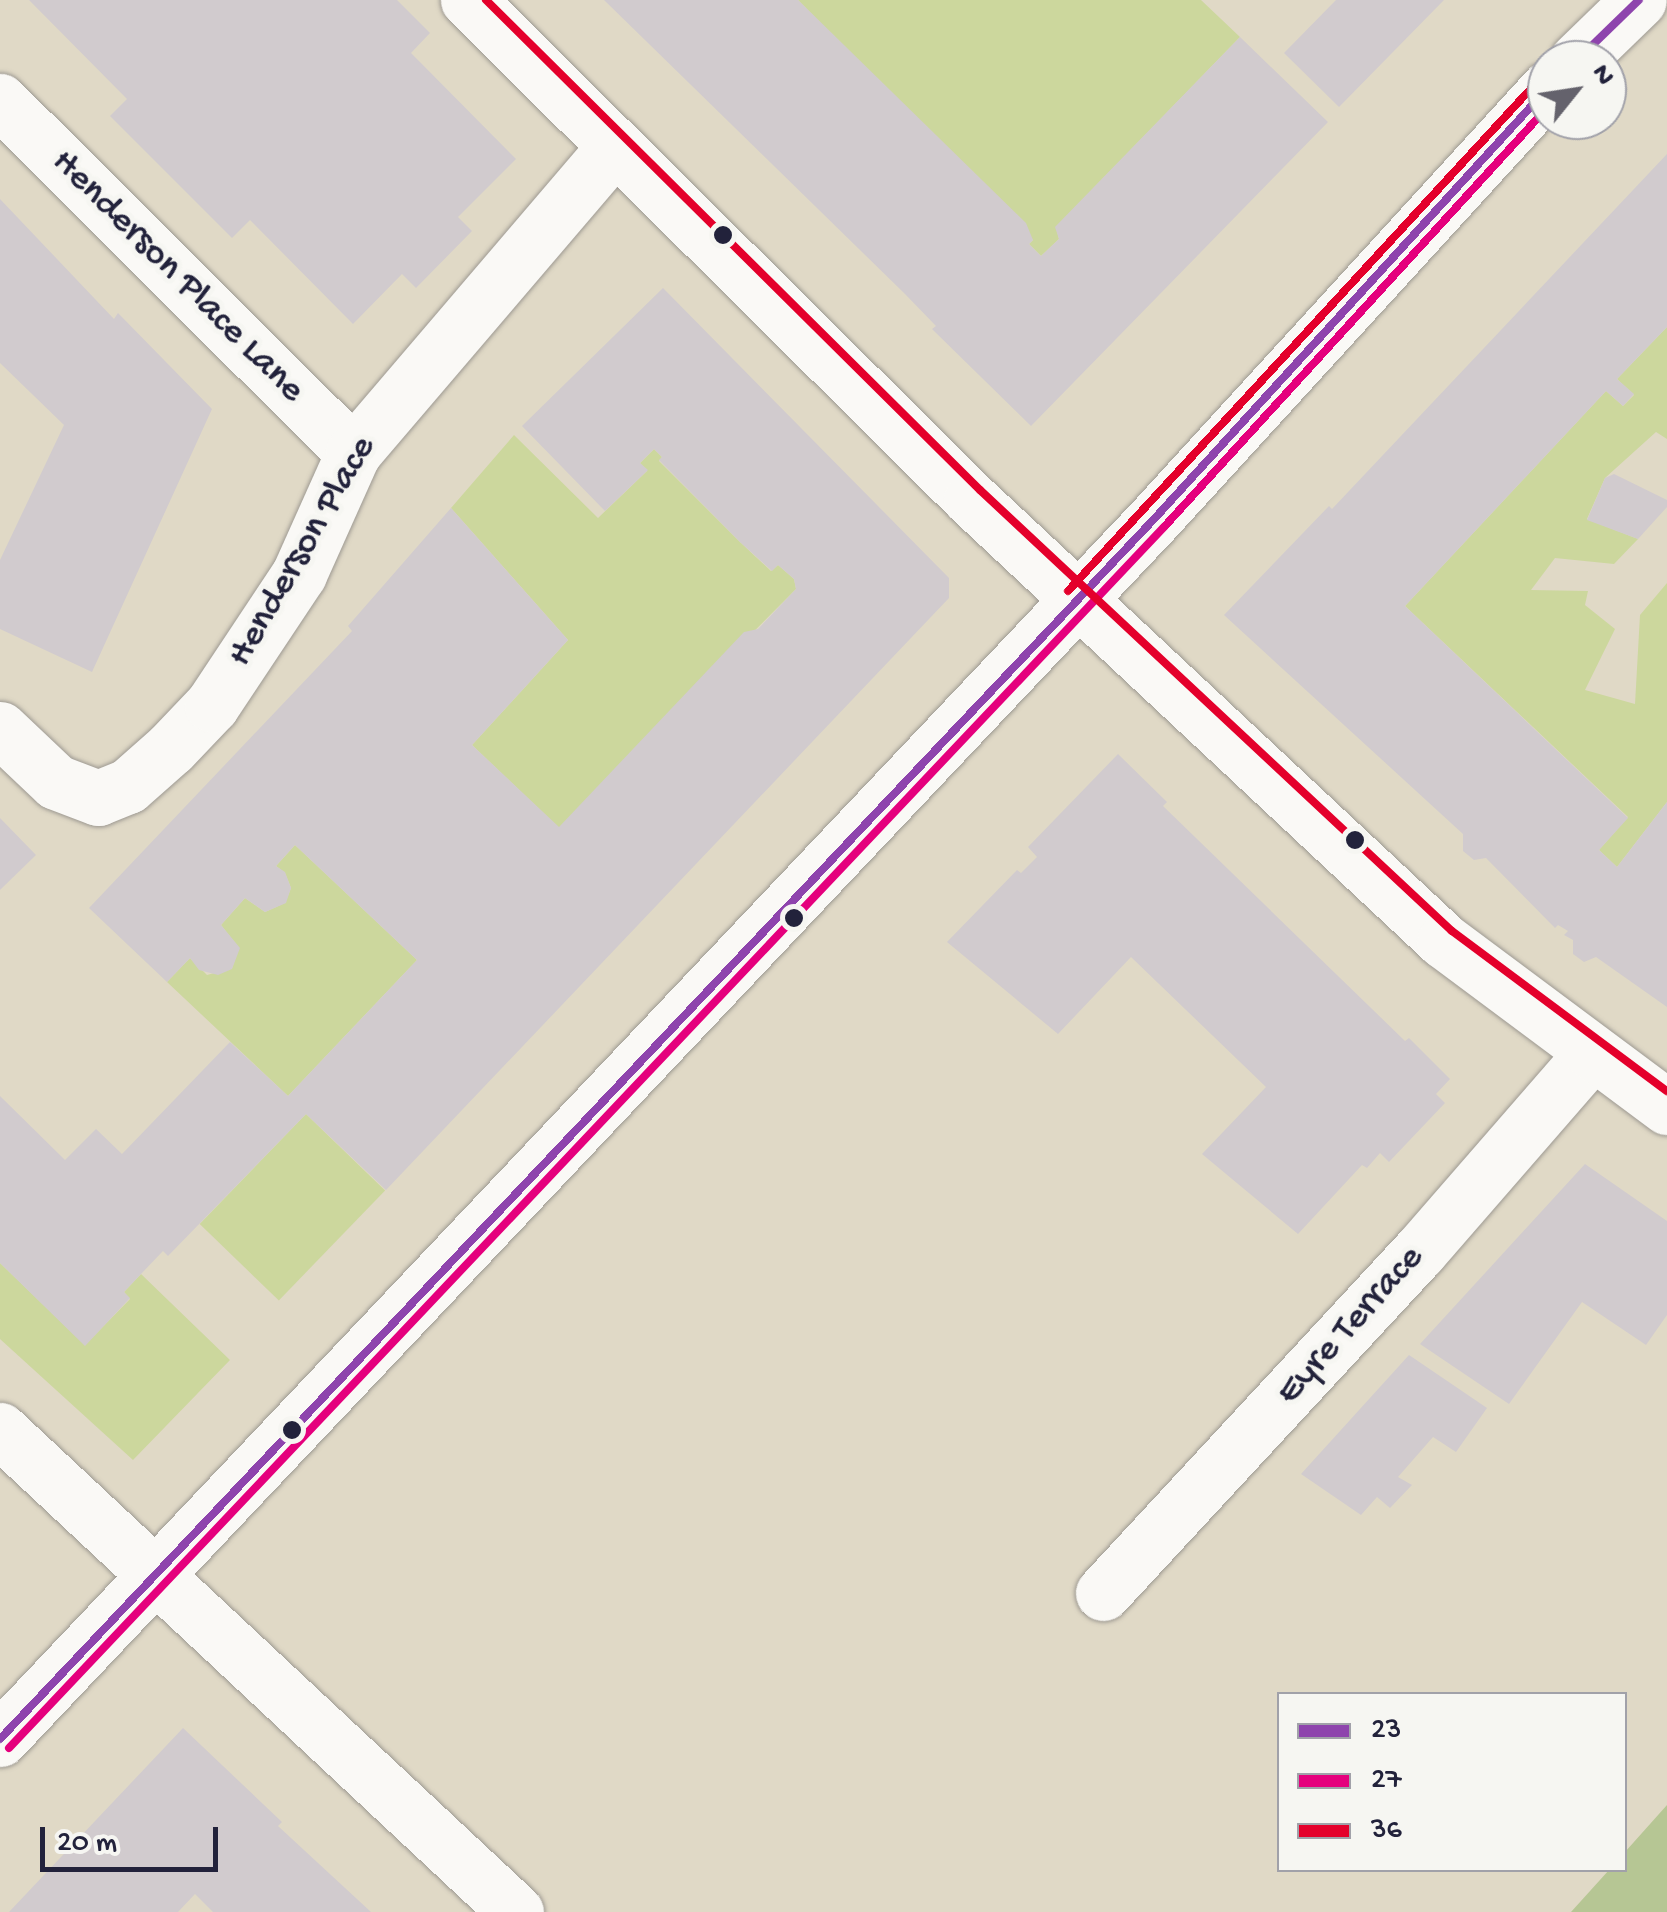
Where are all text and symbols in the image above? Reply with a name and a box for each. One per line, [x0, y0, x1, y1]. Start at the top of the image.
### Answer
north arrow [1527, 40, 1627, 140]
text: N [1583, 60, 1621, 92]
street label: Henderson Place Lane [41, 141, 313, 413]
unlabelled marker [713, 225, 733, 245]
street label: Henderson Place [219, 429, 387, 675]
unlabelled marker [1345, 830, 1365, 850]
unlabelled marker [784, 908, 804, 928]
street label: Eyre Terrace [1267, 1237, 1435, 1415]
unlabelled marker [282, 1420, 302, 1440]
legend [1277, 1692, 1627, 1872]
text: 23 [1371, 1714, 1401, 1749]
text: 27 [1371, 1764, 1401, 1799]
scale bar [45, 1807, 222, 1869]
text: 36 [1371, 1814, 1402, 1849]
text: 20 m [57, 1827, 117, 1862]

